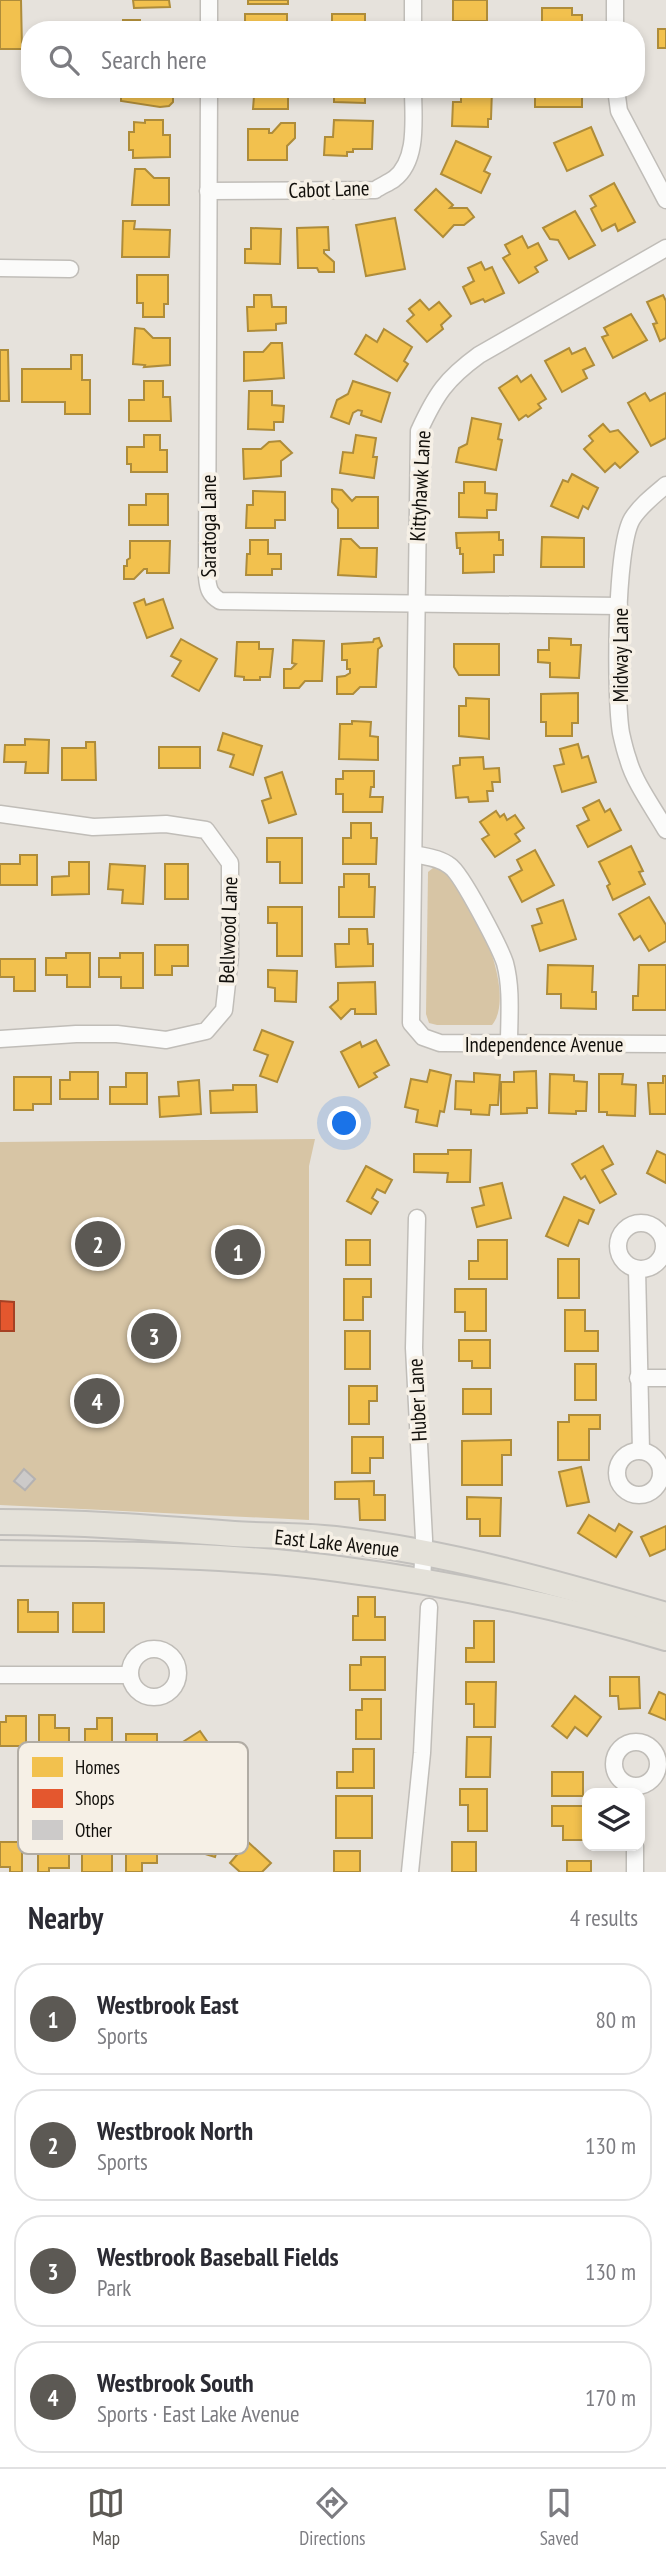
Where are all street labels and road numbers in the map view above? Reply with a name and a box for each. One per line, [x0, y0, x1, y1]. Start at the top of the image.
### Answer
street label: Cabot Lane [288, 174, 370, 204]
street label: Kittyhawk Lane [404, 430, 436, 542]
street label: Saratoga Lane [195, 475, 222, 577]
street label: Midway Lane [607, 608, 634, 702]
street label: Bellwood Lane [213, 876, 243, 984]
street label: Independence Avenue [465, 1031, 623, 1058]
street label: Huber Lane [401, 1358, 433, 1442]
street label: East Lake Avenue [273, 1523, 401, 1563]

